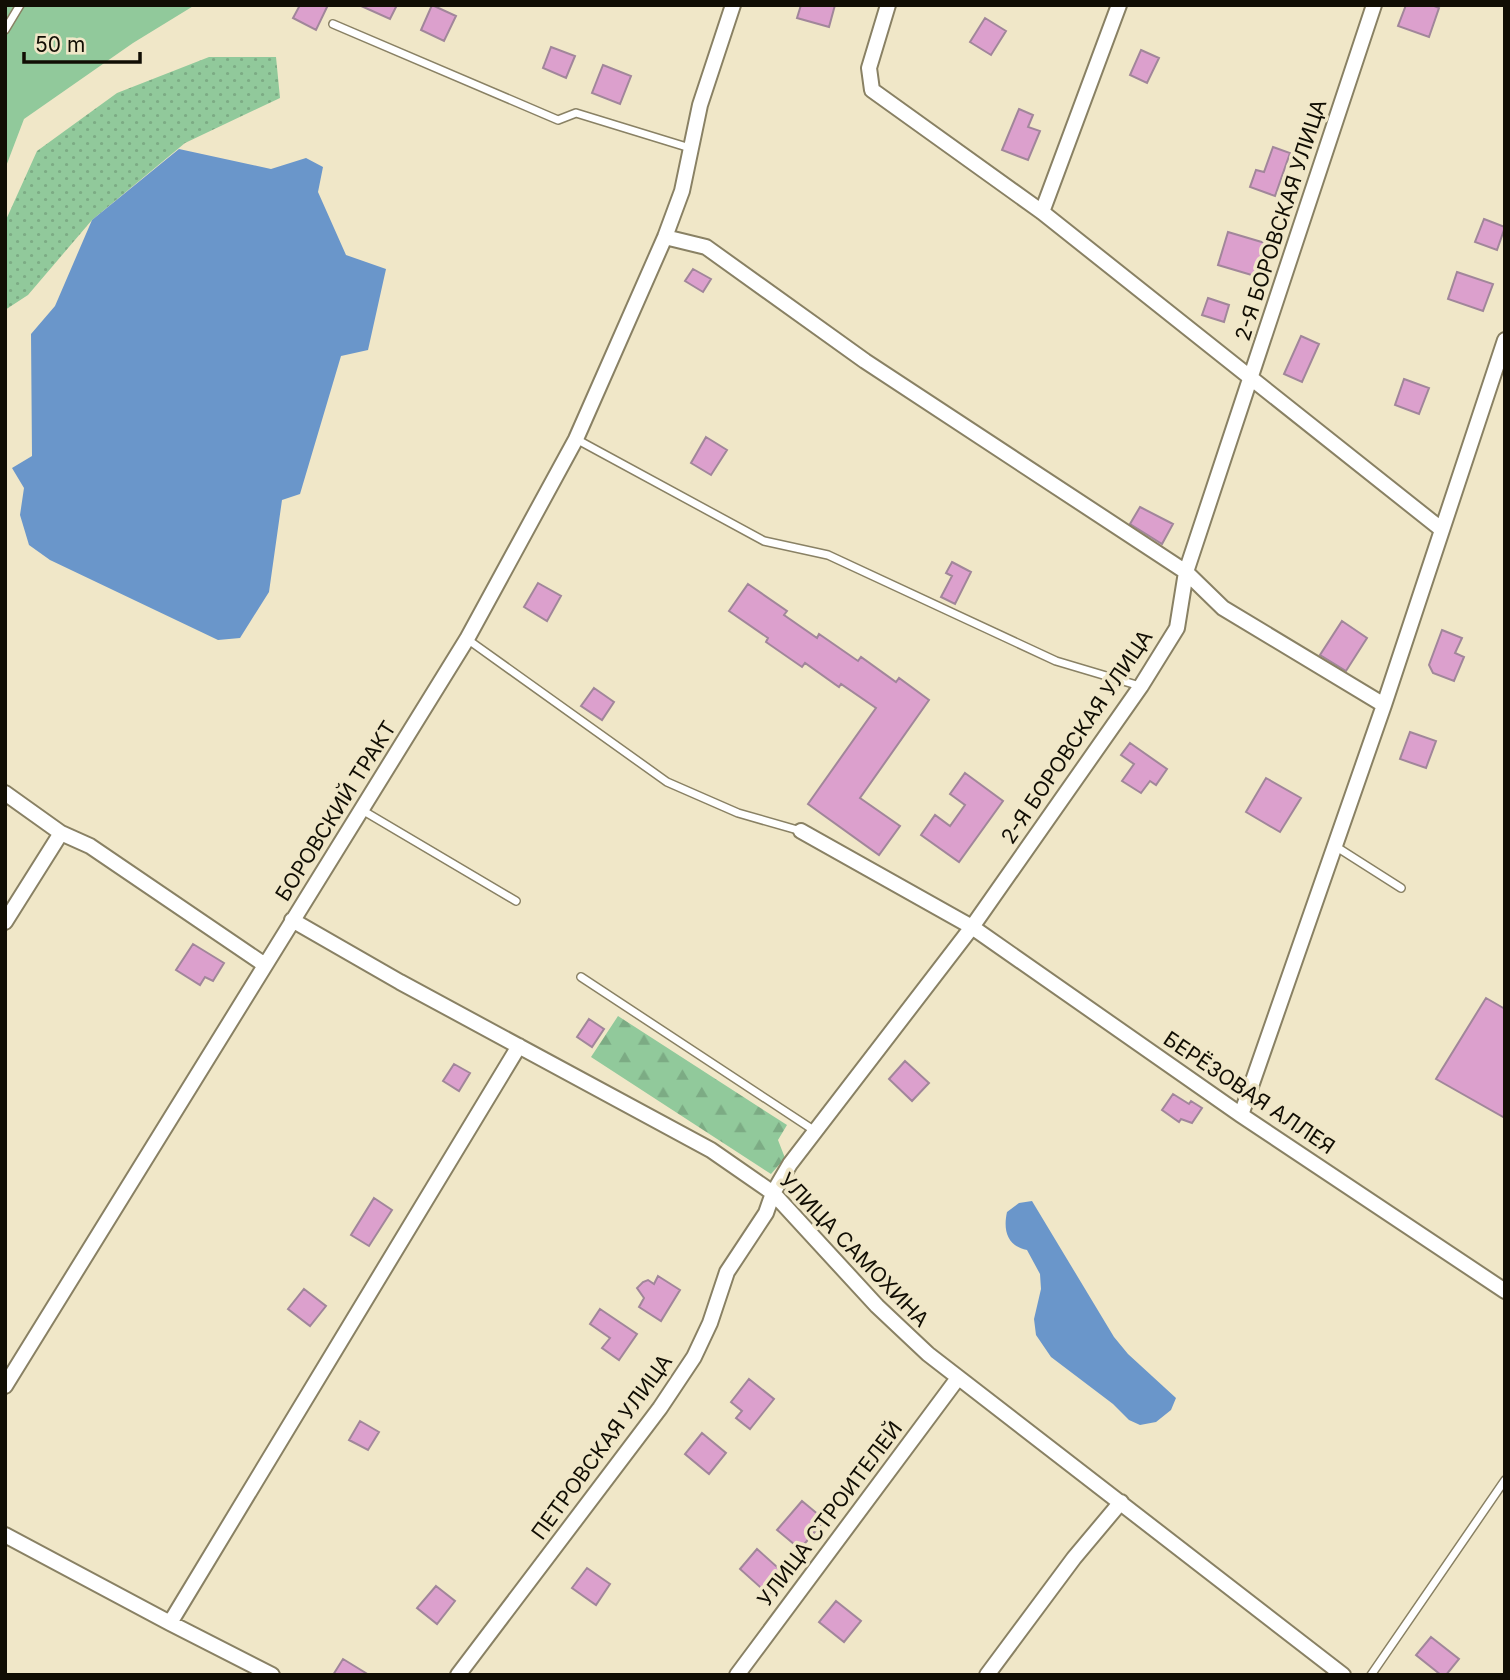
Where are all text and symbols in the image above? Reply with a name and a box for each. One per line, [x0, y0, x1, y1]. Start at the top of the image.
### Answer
scale bar [24, 21, 140, 65]
text: 50 m [35, 32, 85, 57]
street label: 2-Я БОРОВСКАЯ УЛИЦА [1230, 96, 1331, 344]
street label: 2-Я БОРОВСКАЯ УЛИЦА [996, 625, 1158, 848]
street label: БОРОВСКИЙ ТРАКТ [269, 716, 401, 905]
street label: БЕРЁЗОВАЯ АЛЛЕЯ [1159, 1025, 1340, 1159]
street label: УЛИЦА САМОХИНА [774, 1168, 934, 1332]
street label: ПЕТРОВСКАЯ УЛИЦА [526, 1349, 677, 1544]
street label: УЛИЦА СТРОИТЕЛЕЙ [751, 1416, 907, 1611]

